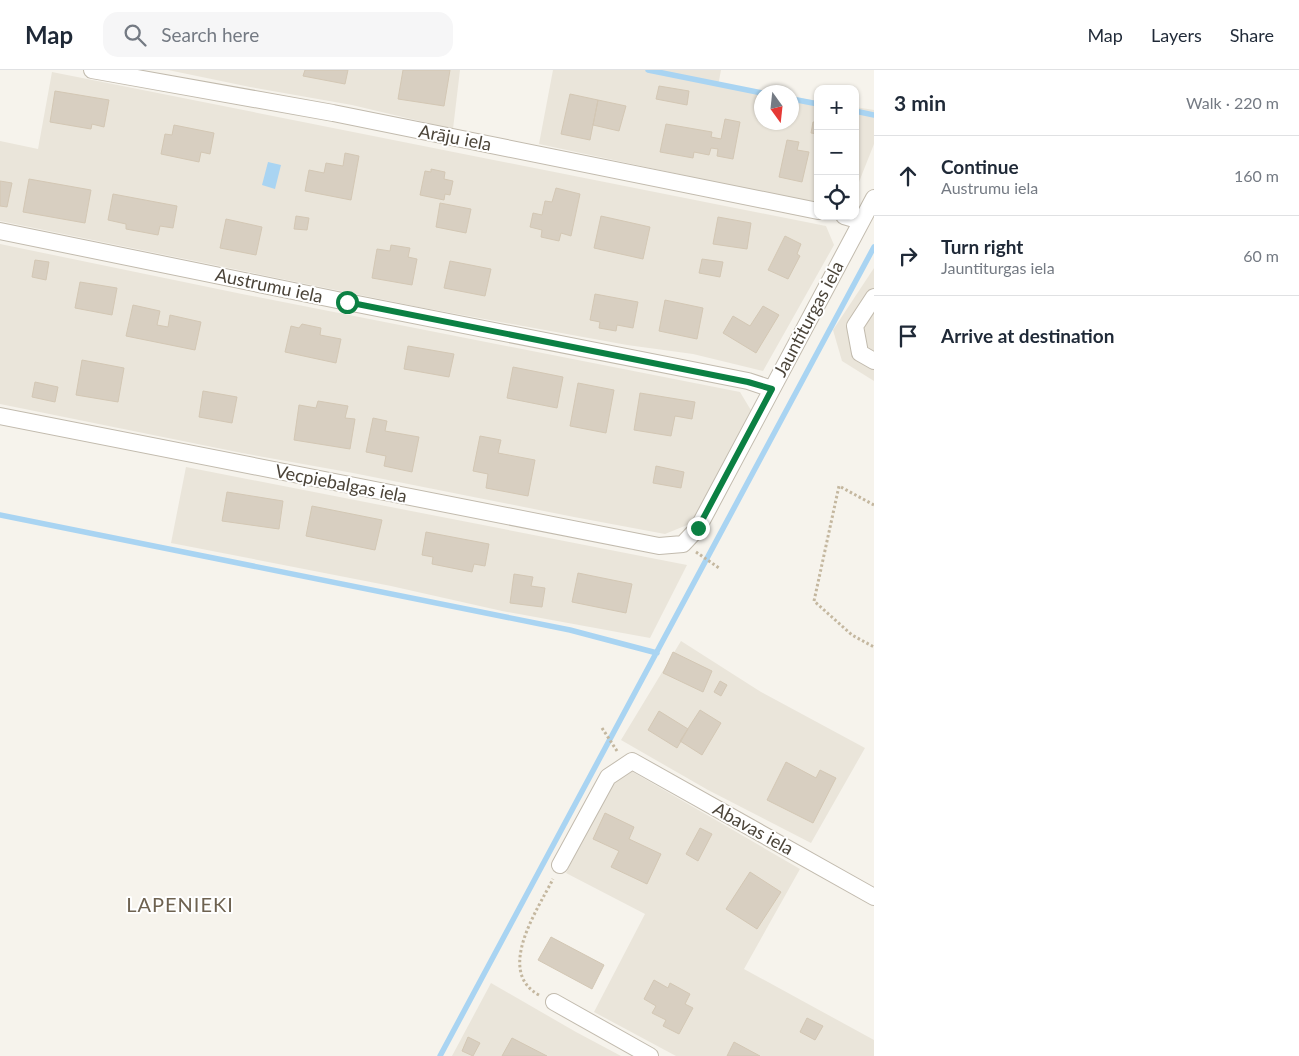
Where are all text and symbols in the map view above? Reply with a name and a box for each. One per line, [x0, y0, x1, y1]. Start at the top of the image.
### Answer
search box [103, 12, 453, 57]
text: Map [25, 20, 73, 49]
icon: search [121, 21, 149, 49]
text: Search here [161, 23, 259, 46]
text: Map [1087, 24, 1123, 46]
text: Layers [1151, 24, 1202, 46]
text: Share [1230, 24, 1274, 46]
north arrow [754, 85, 799, 130]
map controls [814, 85, 859, 220]
button: + [814, 85, 859, 130]
text: 3 min [894, 90, 946, 115]
text: Walk · 220 m [1186, 93, 1279, 112]
street label: Arāju iela [417, 119, 493, 155]
button: − [814, 130, 859, 175]
text: Continue [941, 155, 1019, 178]
icon: ahead [894, 162, 922, 190]
text: 160 m [1234, 166, 1279, 185]
button: locate [814, 175, 859, 220]
text: Austrumu iela [941, 178, 1038, 197]
text: Turn right [941, 235, 1023, 258]
icon: right [894, 242, 922, 270]
text: 60 m [1243, 246, 1279, 265]
street label: Jauntiturgas iela [768, 257, 848, 380]
text: Jauntiturgas iela [941, 258, 1055, 277]
street label: Austrumu iela [213, 263, 325, 307]
route start [336, 291, 359, 314]
icon: arrive [894, 322, 922, 350]
text: Arrive at destination [941, 324, 1114, 347]
street label: Vecpiebalgas iela [273, 459, 409, 507]
route end [687, 517, 710, 540]
street label: Abavas iela [709, 797, 797, 859]
district label: LAPENIEKI [126, 892, 234, 916]

